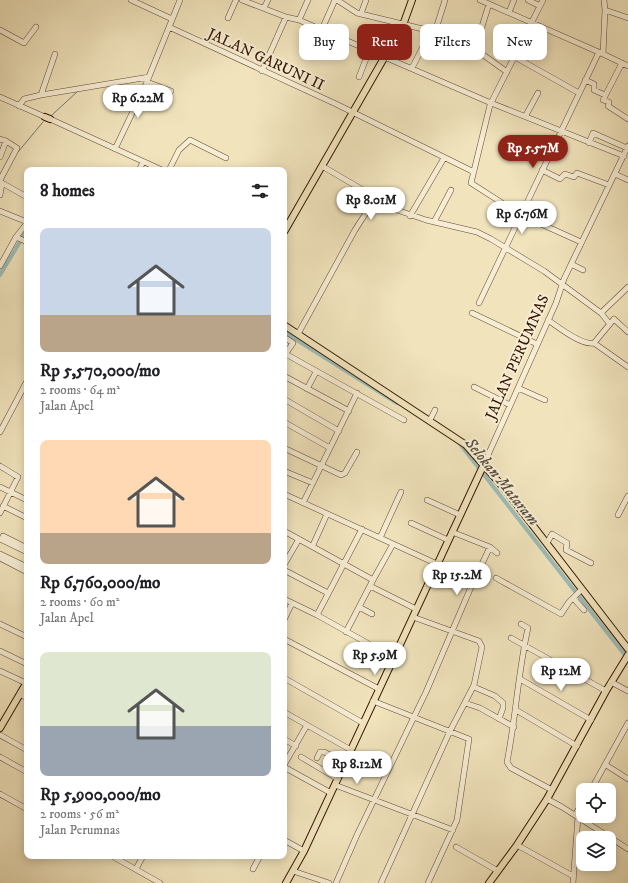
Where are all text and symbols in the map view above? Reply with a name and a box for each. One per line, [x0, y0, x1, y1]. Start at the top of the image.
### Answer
street label: JALAN GARUNI II [202, 23, 327, 95]
chip: Buy [299, 24, 349, 60]
chip: Rent [357, 24, 412, 60]
chip: Filters [420, 24, 485, 60]
chip: New [493, 24, 547, 60]
pin: Rp 6.22M [97, 85, 179, 119]
text: Rp 6.22M [112, 90, 164, 106]
pin: Rp 5.57M [492, 135, 574, 169]
text: Rp 5.57M [507, 140, 559, 156]
text: 8 homes [40, 180, 95, 202]
icon: filters [249, 180, 271, 202]
pin: Rp 8.01M [330, 187, 412, 221]
text: Rp 8.01M [345, 192, 397, 208]
pin: Rp 6.76M [481, 201, 563, 235]
text: Rp 6.76M [496, 206, 548, 222]
icon: home [120, 254, 192, 326]
street label: JALAN PERUMNAS [480, 291, 554, 425]
text: Rp 5,570,000/mo [40, 360, 160, 382]
text: 2 rooms · 64 m² [40, 382, 120, 398]
text: Jalan Apel [40, 398, 94, 414]
water label: Selokan Mataram [460, 433, 544, 530]
icon: home [120, 466, 192, 538]
pin: Rp 15.2M [416, 562, 498, 596]
text: Rp 15.2M [432, 567, 482, 583]
text: Rp 6,760,000/mo [40, 572, 160, 594]
text: 2 rooms · 60 m² [40, 594, 120, 610]
text: Jalan Apel [40, 610, 94, 626]
pin: Rp 5.9M [338, 642, 412, 676]
text: Rp 5.9M [352, 647, 398, 663]
pin: Rp 12M [528, 658, 594, 692]
text: Rp 12M [541, 663, 582, 679]
icon: home [120, 678, 192, 750]
pin: Rp 8.12M [316, 751, 398, 785]
text: Rp 8.12M [332, 756, 382, 772]
map controls [576, 783, 616, 871]
button: locate [576, 783, 616, 823]
text: Rp 5,900,000/mo [40, 784, 160, 806]
text: 2 rooms · 56 m² [40, 806, 119, 822]
text: Jalan Perumnas [40, 822, 120, 838]
button: layers [576, 831, 616, 871]

